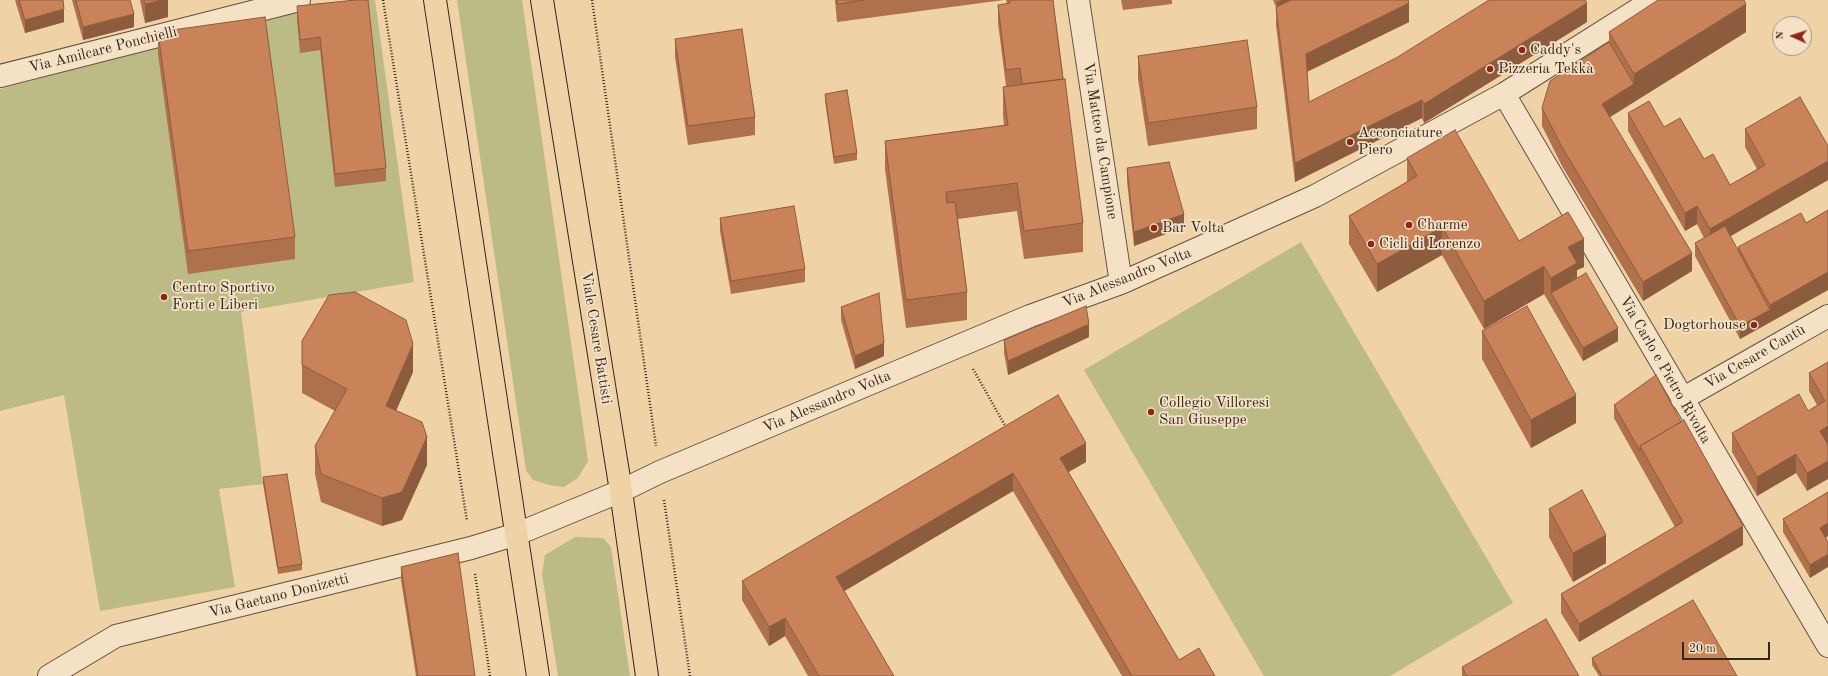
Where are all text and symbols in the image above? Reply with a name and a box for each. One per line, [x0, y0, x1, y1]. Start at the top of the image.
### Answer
north arrow [1772, 16, 1812, 56]
street label: Via Amilcare Ponchielli [27, 23, 179, 77]
text: N [1775, 31, 1786, 40]
place label: Caddy's [1530, 41, 1581, 59]
marker: Caddy's [1517, 45, 1527, 55]
place label: Pizzeria Tekkà [1498, 60, 1594, 78]
street label: Via Matteo da Campione [1079, 61, 1121, 221]
marker: Pizzeria Tekkà [1485, 64, 1495, 74]
place label: Acconciature Piero [1358, 124, 1442, 159]
marker: Acconciature Piero [1345, 137, 1355, 147]
place label: Charme [1417, 216, 1468, 234]
place label: Bar Volta [1162, 219, 1224, 237]
marker: Charme [1404, 220, 1414, 230]
marker: Bar Volta [1149, 223, 1159, 233]
place label: Cicli di Lorenzo [1379, 235, 1481, 253]
marker: Cicli di Lorenzo [1366, 239, 1376, 249]
street label: Via Alessandro Volta [1060, 244, 1194, 312]
street label: Viale Cesare Battisti [577, 271, 615, 405]
place label: Centro Sportivo Forti e Liberi [172, 279, 275, 314]
marker: Centro Sportivo Forti e Liberi [159, 292, 169, 302]
street label: Via Carlo e Pietro Rivolta [1615, 293, 1715, 447]
place label: Dogtorhouse [1663, 316, 1746, 334]
marker: Dogtorhouse [1749, 320, 1759, 330]
street label: Via Cesare Cantù [1701, 321, 1809, 393]
street label: Via Alessandro Volta [760, 367, 894, 437]
place label: Collegio Villoresi San Giuseppe [1159, 394, 1269, 429]
marker: Collegio Villoresi San Giuseppe [1146, 407, 1156, 417]
street label: Via Gaetano Donizetti [207, 570, 351, 622]
scale bar [1684, 634, 1772, 660]
text: 20 m [1689, 643, 1716, 655]

